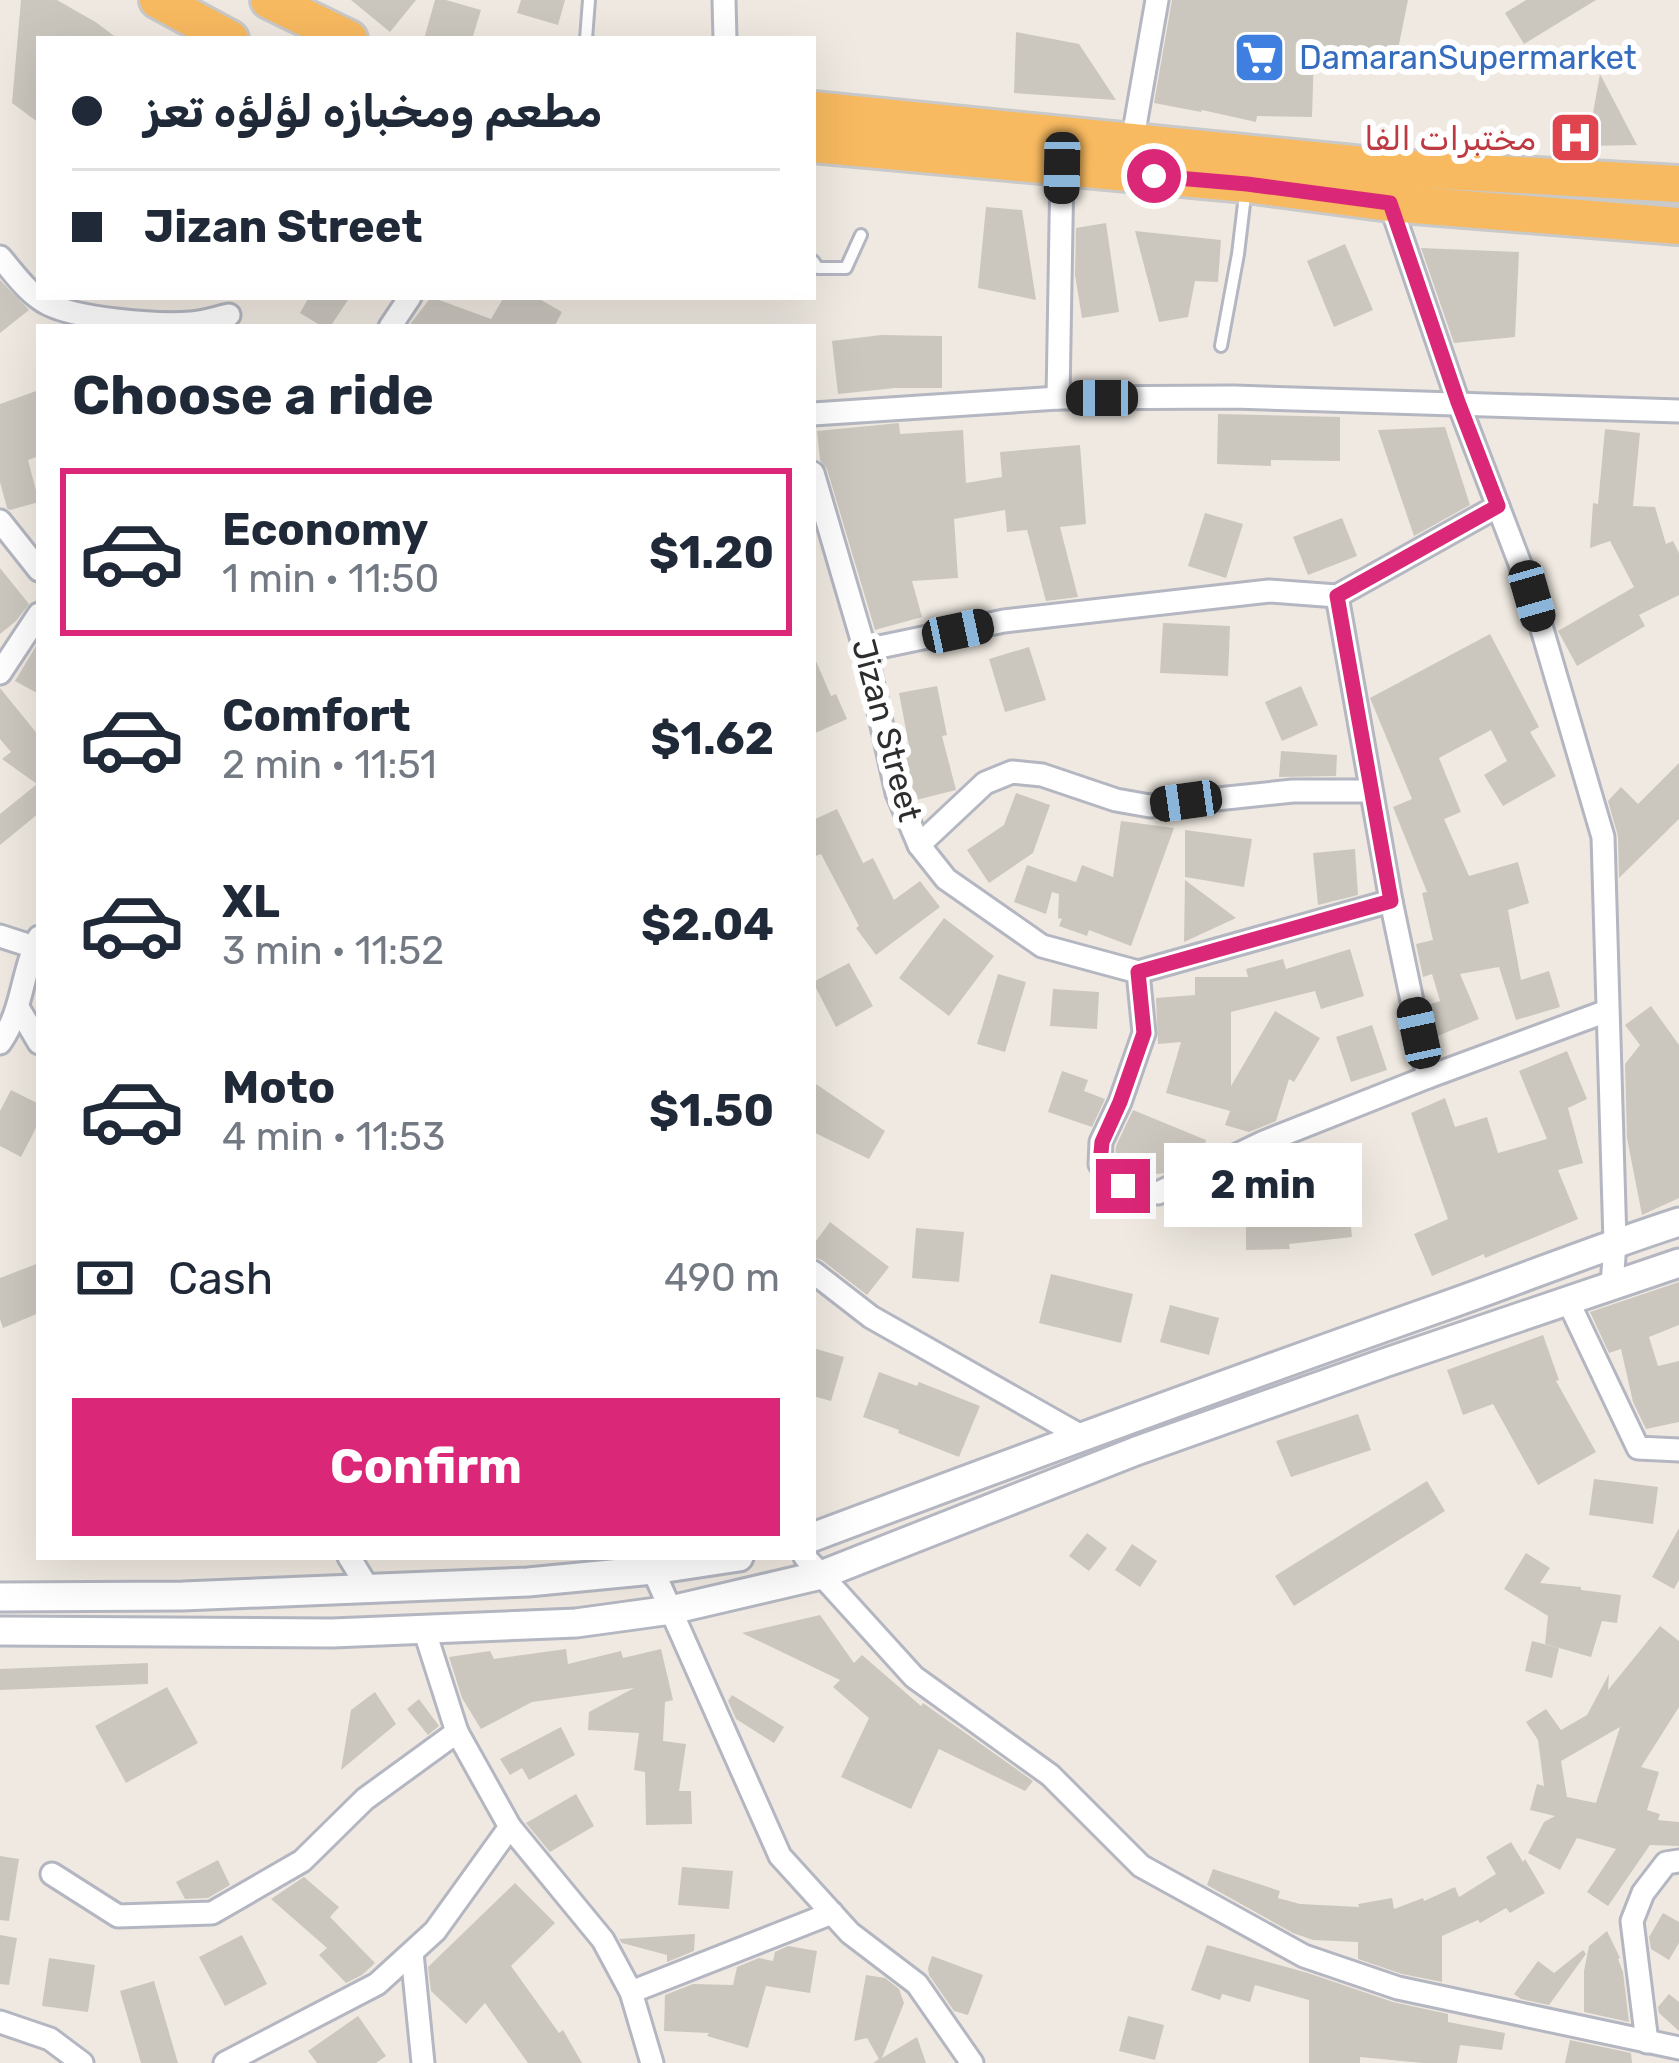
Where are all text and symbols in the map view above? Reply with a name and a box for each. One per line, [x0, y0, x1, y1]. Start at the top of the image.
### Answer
supermarket icon: DamaranSupermarket [1232, 29, 1288, 85]
place label: DamaranSupermarket [1299, 38, 1637, 77]
text: مطعم ومخبازه لؤلؤه تعز [144, 85, 602, 138]
hospital icon: مختبرات الفا [1547, 110, 1603, 166]
place label: مختبرات الفا [1364, 119, 1536, 159]
car [1043, 132, 1081, 204]
route start [1127, 149, 1181, 203]
text: Jizan Street [144, 200, 423, 253]
text: Choose a ride [72, 364, 434, 428]
car [1066, 380, 1138, 416]
icon: car [78, 498, 186, 606]
text: Economy [222, 503, 428, 556]
text: $1.20 [649, 526, 774, 579]
text: 1 min · 11:50 [222, 556, 439, 602]
car [1505, 556, 1559, 636]
car [919, 606, 997, 656]
street label: Jizan Street [844, 634, 930, 826]
icon: car [78, 684, 186, 792]
text: Comfort [222, 689, 411, 742]
text: $1.62 [650, 712, 774, 765]
text: 2 min · 11:51 [222, 742, 437, 788]
car [1148, 778, 1224, 824]
icon: car [78, 870, 186, 978]
text: XL [222, 875, 280, 928]
text: $2.04 [641, 898, 774, 951]
text: 3 min · 11:52 [222, 928, 444, 974]
car [1394, 994, 1444, 1072]
icon: car [78, 1056, 186, 1164]
text: Moto [222, 1061, 335, 1114]
text: $1.50 [649, 1084, 774, 1137]
text: 4 min · 11:53 [222, 1114, 445, 1160]
callout: 2 min [1165, 1144, 1363, 1228]
route end [1096, 1159, 1150, 1213]
text: 2 min [1210, 1162, 1316, 1208]
icon: cash [72, 1245, 138, 1311]
text: Cash [168, 1252, 273, 1305]
text: 490 m [664, 1255, 780, 1301]
button: Confirm [72, 1398, 780, 1536]

